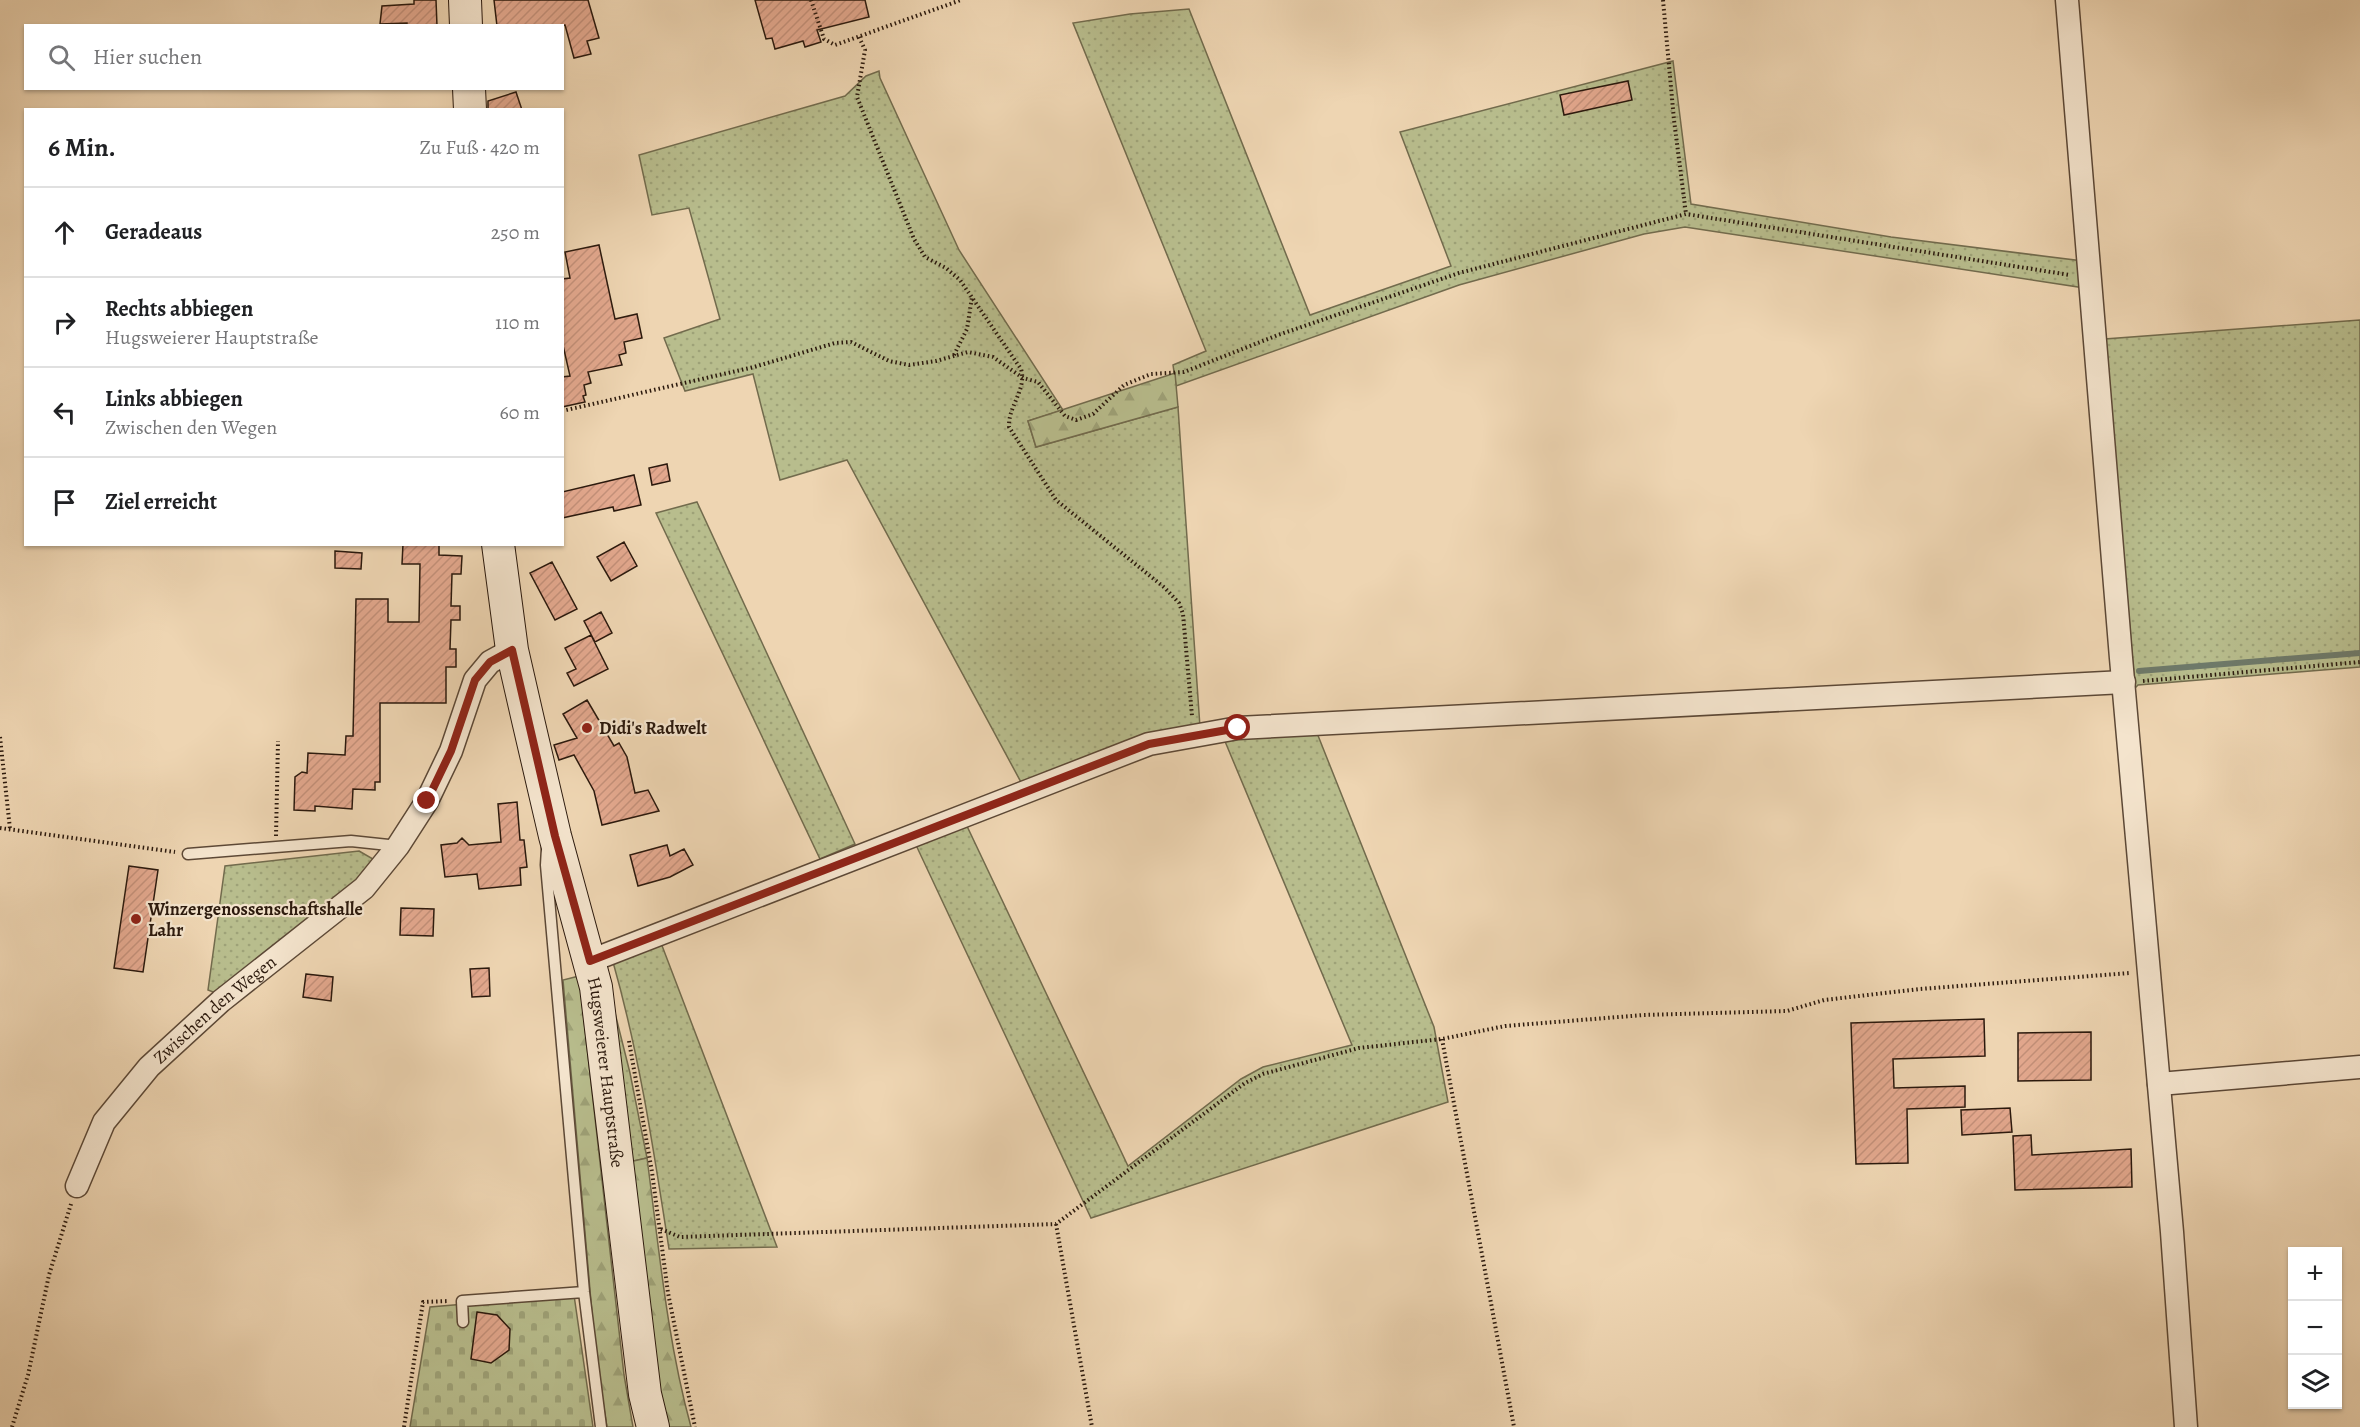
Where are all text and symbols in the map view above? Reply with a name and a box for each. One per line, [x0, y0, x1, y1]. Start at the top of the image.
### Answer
search box [24, 24, 564, 90]
icon: search [45, 41, 78, 74]
text: Hier suchen [93, 42, 202, 72]
text: 6 Min. [48, 130, 116, 165]
text: Zu Fuß · 420 m [419, 134, 540, 161]
icon: ahead [48, 216, 81, 249]
text: Geradeaus [105, 217, 202, 247]
text: 250 m [491, 219, 540, 246]
text: Rechts abbiegen [105, 294, 253, 324]
icon: right [48, 306, 81, 339]
text: 110 m [495, 309, 540, 336]
text: Hugsweierer Hauptstraße [105, 324, 319, 351]
text: Links abbiegen [105, 384, 243, 414]
icon: left [48, 396, 81, 429]
text: 60 m [500, 399, 540, 426]
text: Zwischen den Wegen [105, 414, 277, 441]
icon: arrive [48, 486, 81, 519]
text: Ziel erreicht [105, 487, 217, 517]
route start [1224, 714, 1250, 740]
place label: Didi's Radwelt [599, 716, 707, 740]
marker: Didi's Radwelt [580, 721, 594, 735]
route end [413, 787, 439, 813]
place label: Winzergenossenschaftshalle Lahr [147, 897, 363, 942]
marker: Winzergenossenschaftshalle Lahr [129, 912, 143, 926]
street label: Zwischen den Wegen [148, 950, 281, 1069]
street label: Hugsweierer Hauptstraße [582, 974, 630, 1169]
map controls [2288, 1247, 2342, 1409]
button: + [2288, 1247, 2342, 1301]
button: − [2288, 1301, 2342, 1355]
button: layers [2288, 1355, 2342, 1409]

